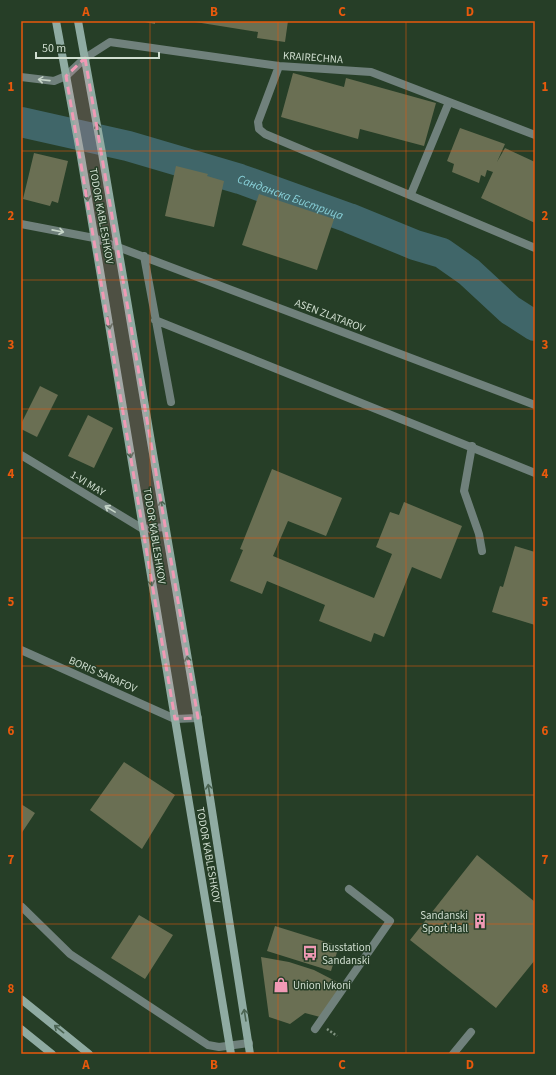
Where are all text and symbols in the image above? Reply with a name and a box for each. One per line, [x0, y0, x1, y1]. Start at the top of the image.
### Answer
text: A [81, 3, 90, 21]
text: B [210, 3, 218, 21]
text: C [338, 3, 346, 21]
text: D [466, 3, 474, 21]
scale bar [36, 34, 159, 60]
text: 50 m [42, 40, 66, 57]
street label: KRAIRECHNA [282, 48, 343, 67]
one-way arrow [38, 76, 51, 83]
text: 1 [8, 78, 15, 96]
text: 1 [542, 78, 549, 96]
one-way arrow [93, 123, 101, 136]
street label: TODOR KABLESHKOV [86, 167, 117, 266]
water label: Санданска Бистрица [235, 171, 346, 225]
one-way arrow [83, 188, 91, 201]
text: 2 [8, 207, 15, 225]
text: 2 [542, 207, 549, 225]
one-way arrow [51, 227, 64, 235]
street label: ASEN ZLATAROV [293, 295, 367, 336]
one-way arrow [105, 316, 113, 329]
text: 3 [8, 336, 15, 354]
text: 3 [542, 336, 549, 354]
one-way arrow [126, 445, 134, 458]
text: 4 [8, 465, 15, 483]
text: 4 [542, 465, 549, 483]
street label: 1-VI MAY [67, 467, 109, 500]
street label: TODOR KABLESHKOV [139, 487, 170, 586]
one-way arrow [158, 500, 166, 513]
one-way arrow [104, 504, 116, 512]
one-way arrow [148, 573, 156, 586]
text: 5 [8, 593, 15, 611]
text: 5 [542, 593, 549, 611]
street label: BORIS SARAFOV [66, 653, 140, 696]
one-way arrow [184, 656, 192, 669]
text: 6 [8, 722, 15, 740]
text: 6 [542, 722, 549, 740]
one-way arrow [205, 784, 213, 797]
street label: TODOR KABLESHKOV [193, 806, 224, 905]
text: 7 [8, 851, 15, 869]
text: 7 [542, 851, 549, 869]
place label: Sandanski Sport Hall [420, 908, 468, 936]
building icon: Sandanski Sport Hall [471, 912, 489, 930]
place label: Busstation Sandanski [322, 940, 371, 968]
bus stop icon: Busstation Sandanski [301, 944, 319, 962]
shop icon: Union Ivkoni [272, 976, 290, 994]
place label: Union Ivkoni [293, 978, 351, 993]
text: 8 [8, 980, 15, 998]
text: 8 [542, 980, 549, 998]
one-way arrow [241, 1009, 249, 1022]
one-way arrow [53, 1025, 64, 1034]
text: A [81, 1056, 90, 1074]
text: B [210, 1056, 218, 1074]
text: C [338, 1056, 346, 1074]
text: D [466, 1056, 474, 1074]

